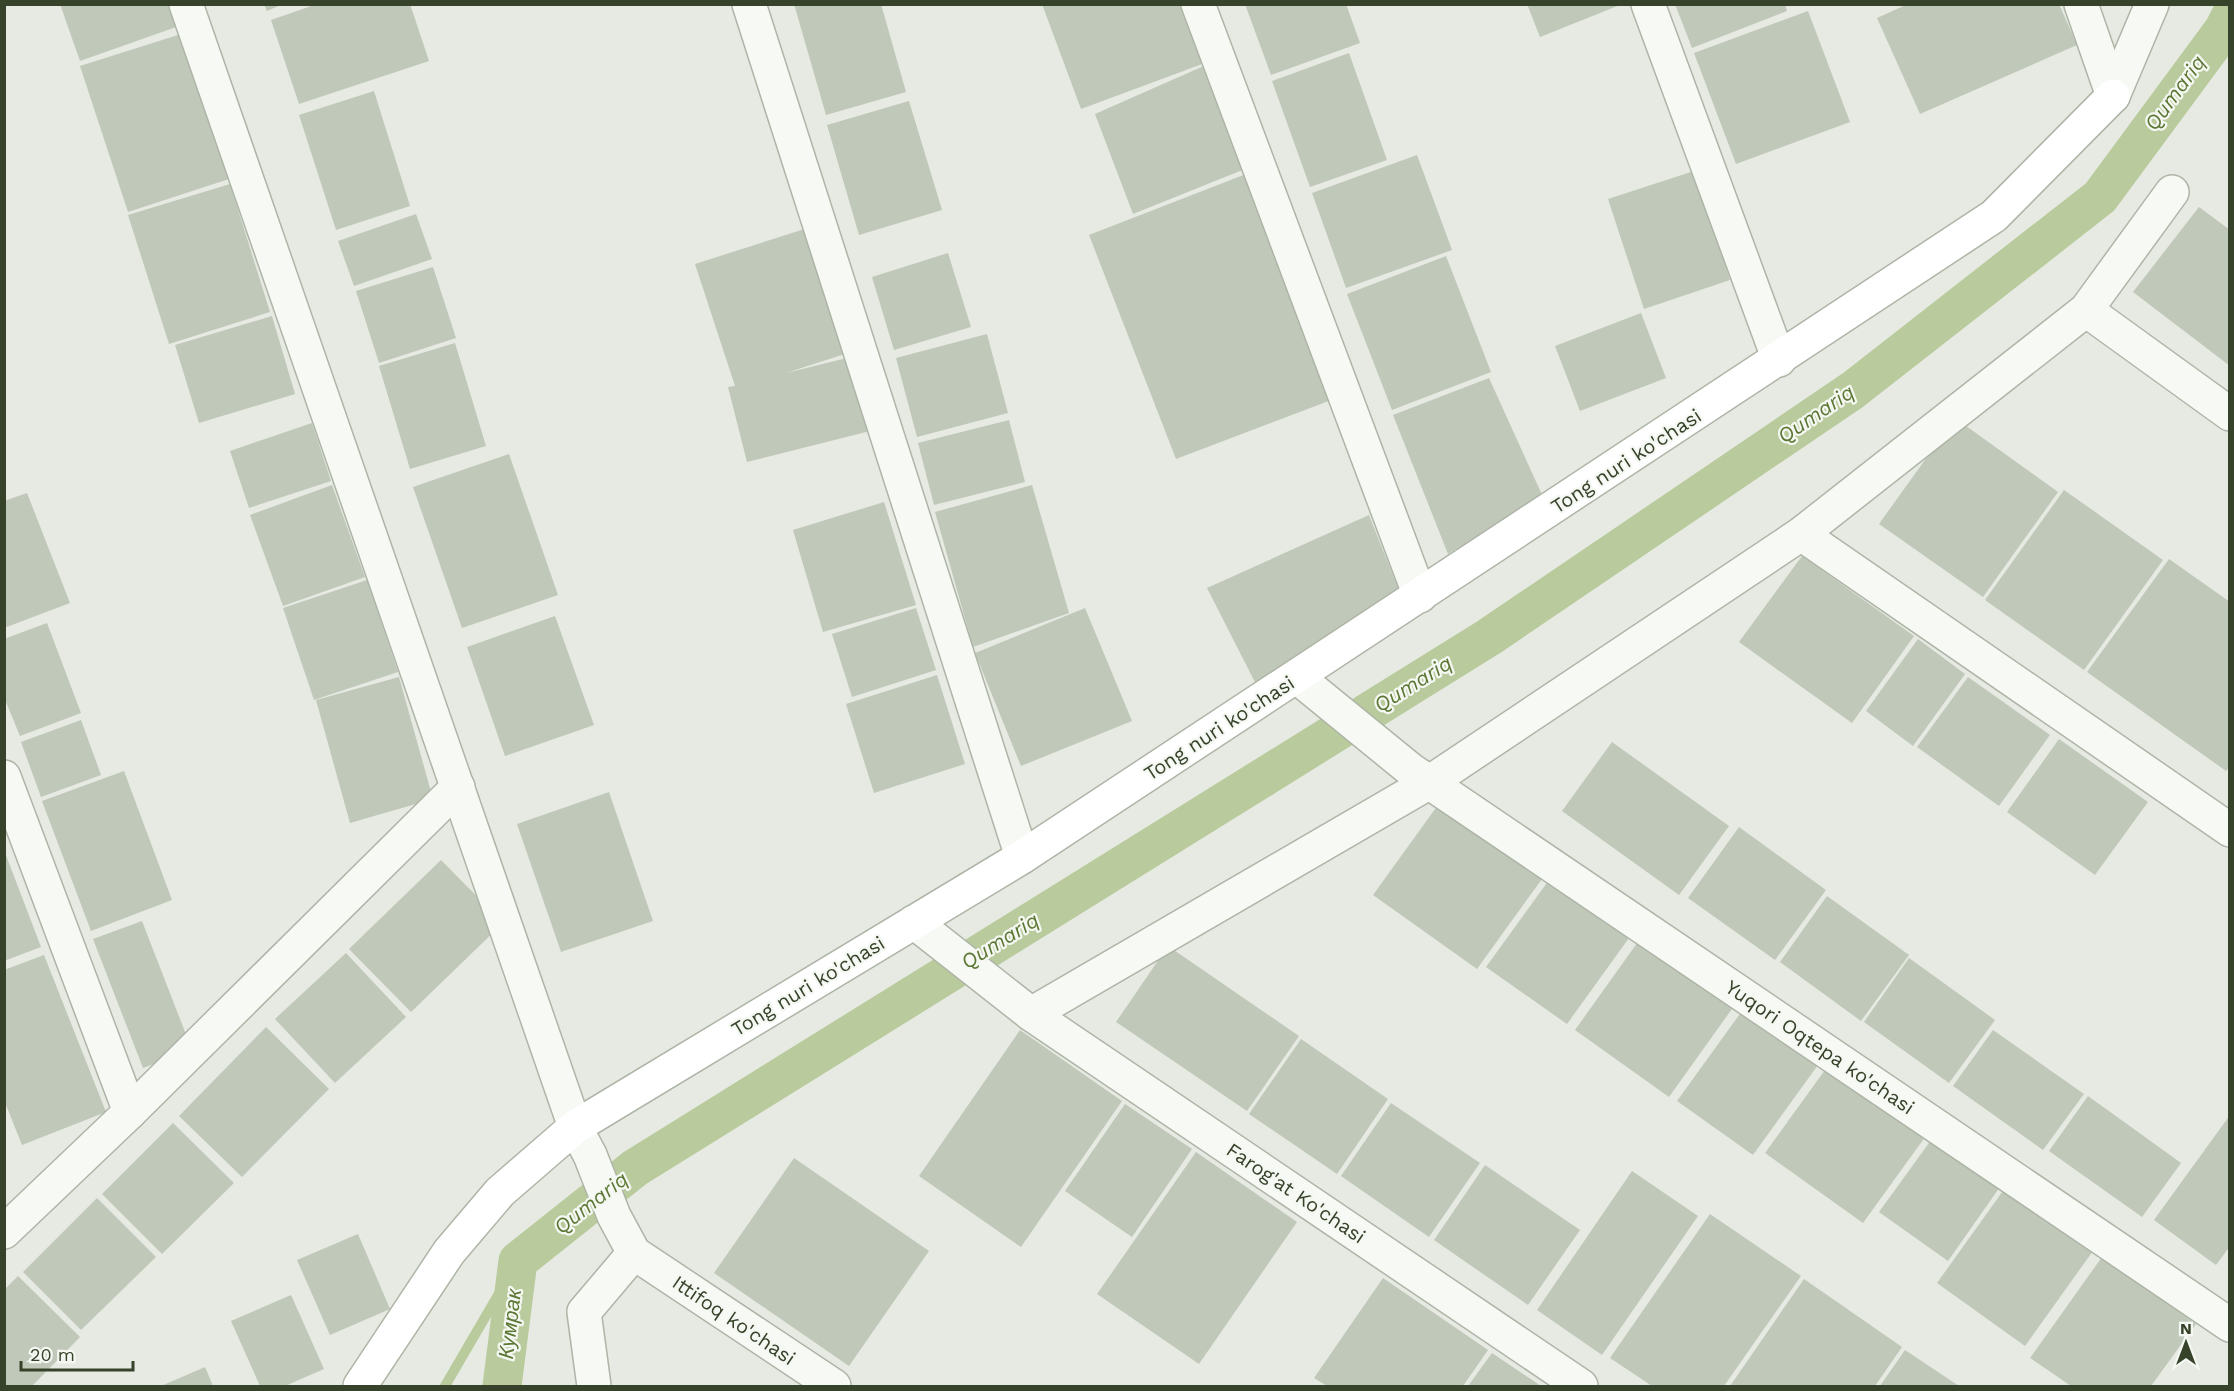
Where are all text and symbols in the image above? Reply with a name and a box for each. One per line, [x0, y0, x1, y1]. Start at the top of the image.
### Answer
water label: Qumariq [2139, 50, 2210, 135]
water label: Qumariq [1773, 379, 1859, 448]
street label: Tong nuri ko'chasi [1546, 403, 1706, 519]
water label: Qumariq [1369, 650, 1456, 717]
street label: Tong nuri ko'chasi [1139, 670, 1299, 786]
water label: Qumariq [956, 907, 1043, 974]
street label: Tong nuri ko'chasi [727, 931, 889, 1041]
street label: Yuqori Oqtepa ko'chasi [1721, 975, 1919, 1119]
street label: Farog'at Ko'chasi [1222, 1138, 1370, 1248]
water label: Qumariq [549, 1166, 633, 1239]
street label: Ittifoq ko'chasi [668, 1270, 800, 1370]
water label: Кумрак [493, 1286, 526, 1360]
north arrow [2156, 1313, 2216, 1373]
text: N [2180, 1319, 2192, 1338]
scale bar [21, 1334, 134, 1372]
text: 20 m [30, 1344, 75, 1365]

